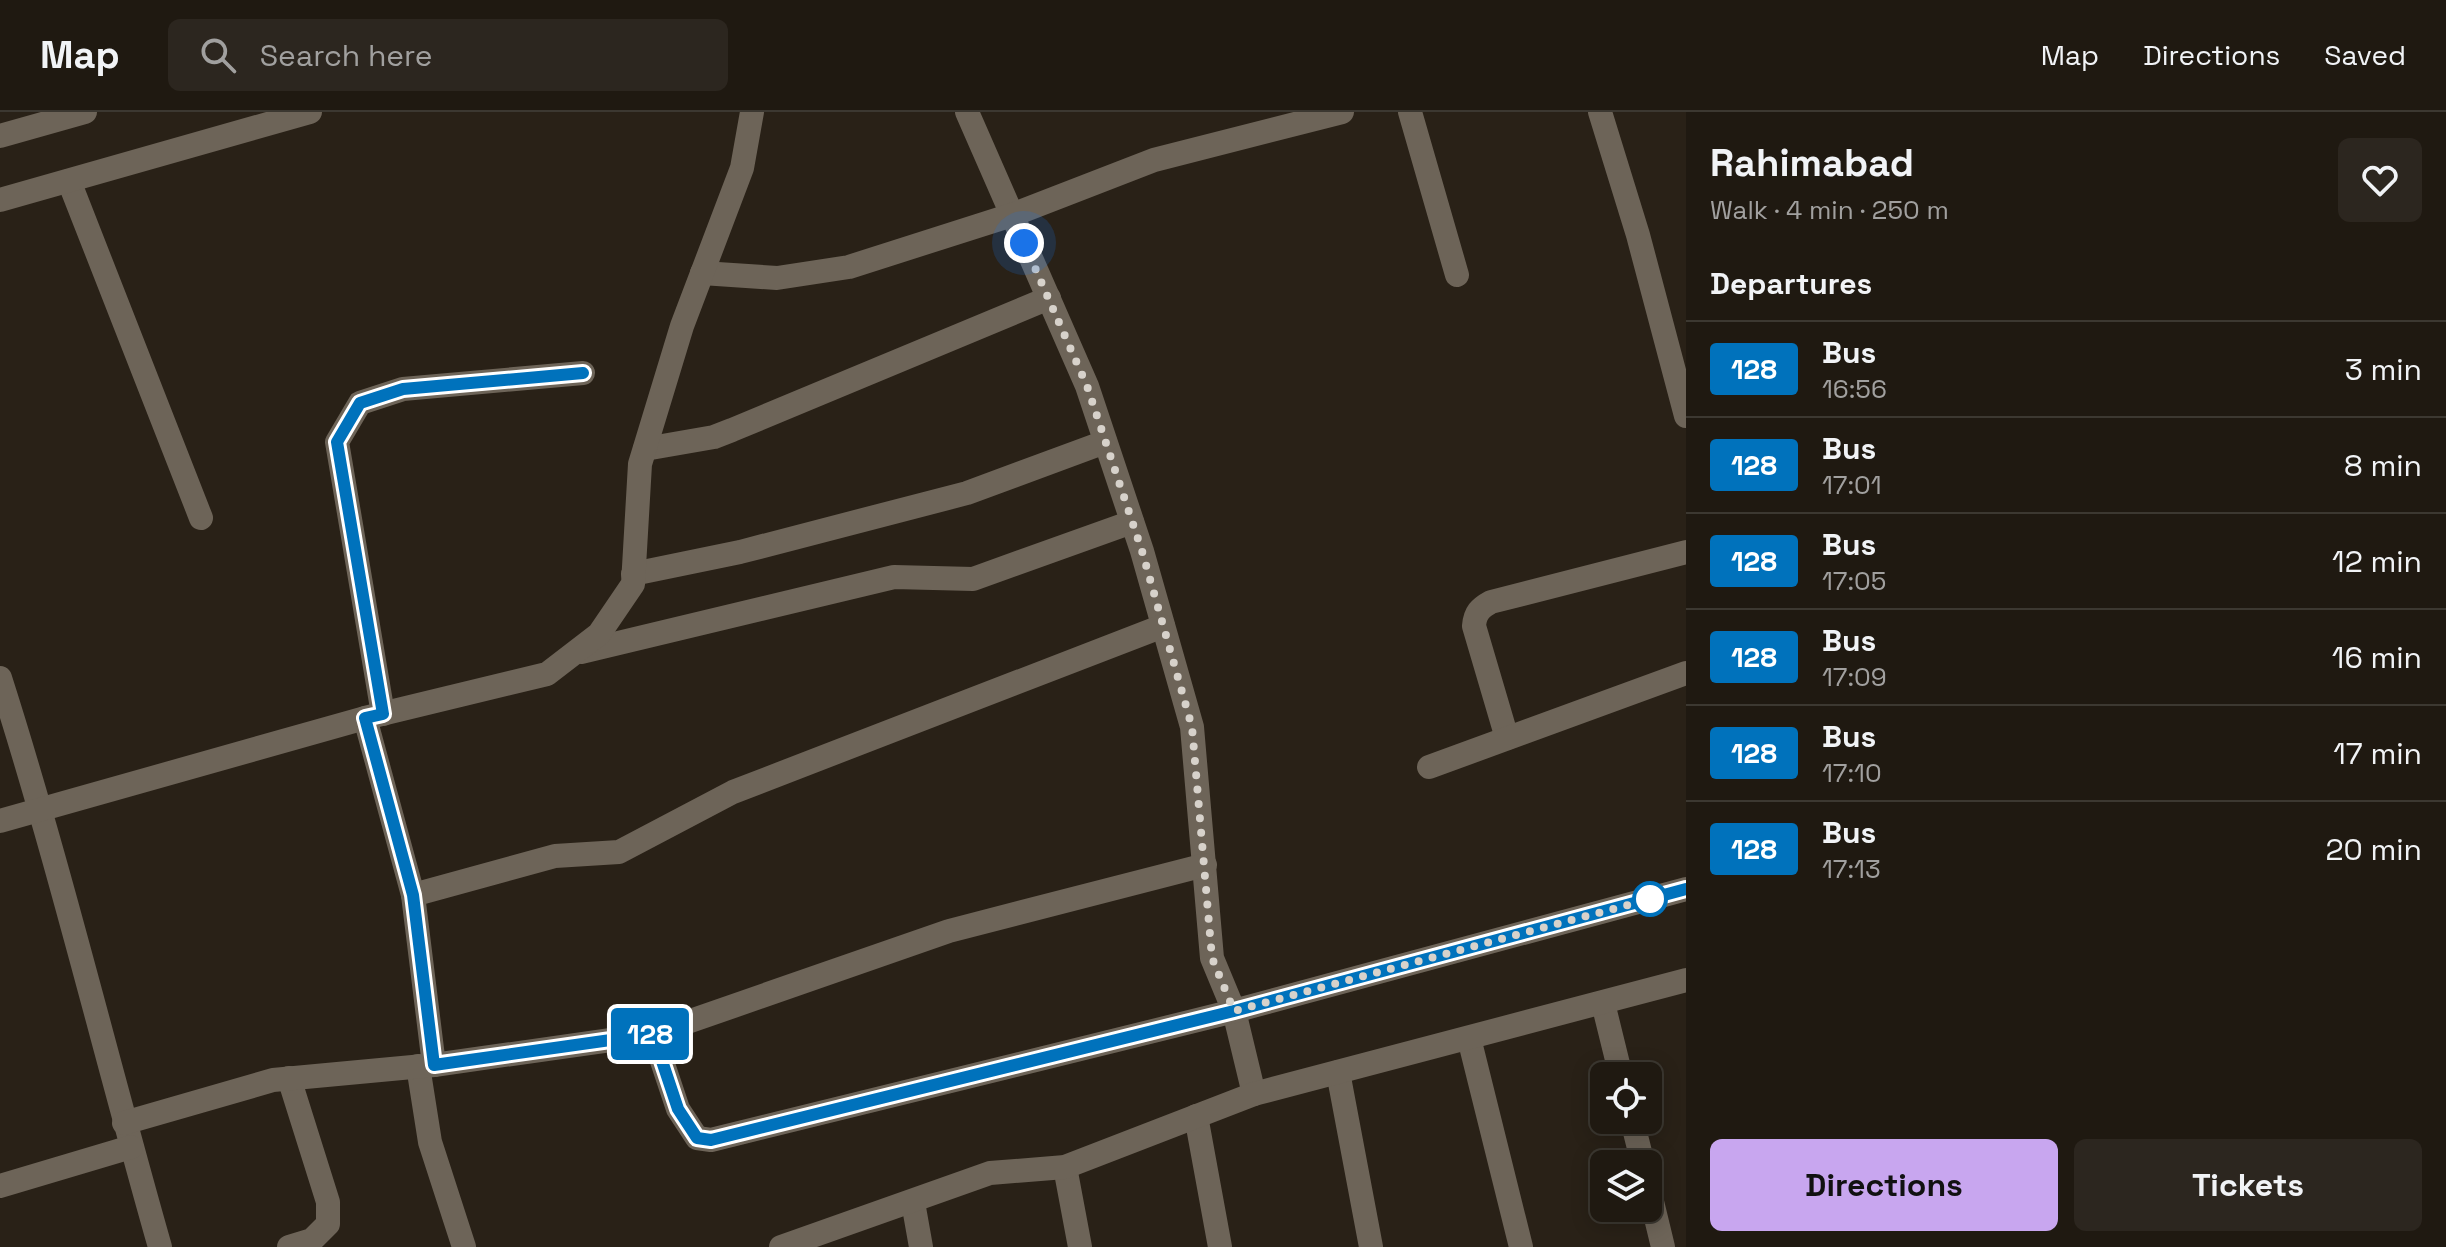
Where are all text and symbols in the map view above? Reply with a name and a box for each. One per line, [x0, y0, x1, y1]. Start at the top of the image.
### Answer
search box [168, 19, 728, 91]
text: Map [40, 31, 120, 79]
icon: search [196, 33, 240, 77]
text: Search here [260, 36, 433, 75]
text: Map [2041, 37, 2099, 73]
text: Directions [2143, 37, 2280, 73]
text: Saved [2324, 37, 2406, 73]
button: heart [2338, 138, 2422, 222]
text: Rahimabad [1710, 139, 1914, 187]
text: Walk · 4 min · 250 m [1710, 193, 1949, 227]
your location [1004, 223, 1044, 263]
text: Departures [1710, 264, 1872, 303]
text: Bus [1822, 333, 1876, 372]
text: 3 min [2345, 350, 2422, 389]
text: 128 [1731, 351, 1777, 387]
text: 16:56 [1822, 372, 1887, 406]
text: Bus [1822, 429, 1876, 468]
text: 8 min [2344, 446, 2422, 485]
text: 128 [1731, 447, 1777, 483]
text: 17:01 [1822, 468, 1882, 502]
text: Bus [1822, 525, 1876, 564]
text: 12 min [2332, 542, 2422, 581]
text: 128 [1731, 543, 1777, 579]
text: 17:05 [1822, 564, 1886, 598]
text: Bus [1822, 621, 1876, 660]
text: 16 min [2332, 638, 2422, 677]
text: 128 [1731, 639, 1777, 675]
text: 17:09 [1822, 660, 1887, 694]
text: Bus [1822, 717, 1876, 756]
text: 17 min [2333, 734, 2422, 773]
text: 128 [1731, 735, 1777, 771]
text: 17:10 [1822, 756, 1882, 790]
text: Bus [1822, 813, 1876, 852]
text: 20 min [2325, 830, 2422, 869]
text: 128 [1731, 831, 1777, 867]
text: 17:13 [1822, 852, 1881, 886]
unlabelled marker [1633, 882, 1667, 916]
line badge: 128 [604, 1008, 696, 1060]
text: 128 [627, 1016, 673, 1052]
map controls [1590, 1062, 1662, 1222]
button: locate [1590, 1062, 1662, 1134]
button: Directions [1710, 1139, 2058, 1231]
button: Tickets [2074, 1139, 2422, 1231]
button: layers [1590, 1150, 1662, 1222]

